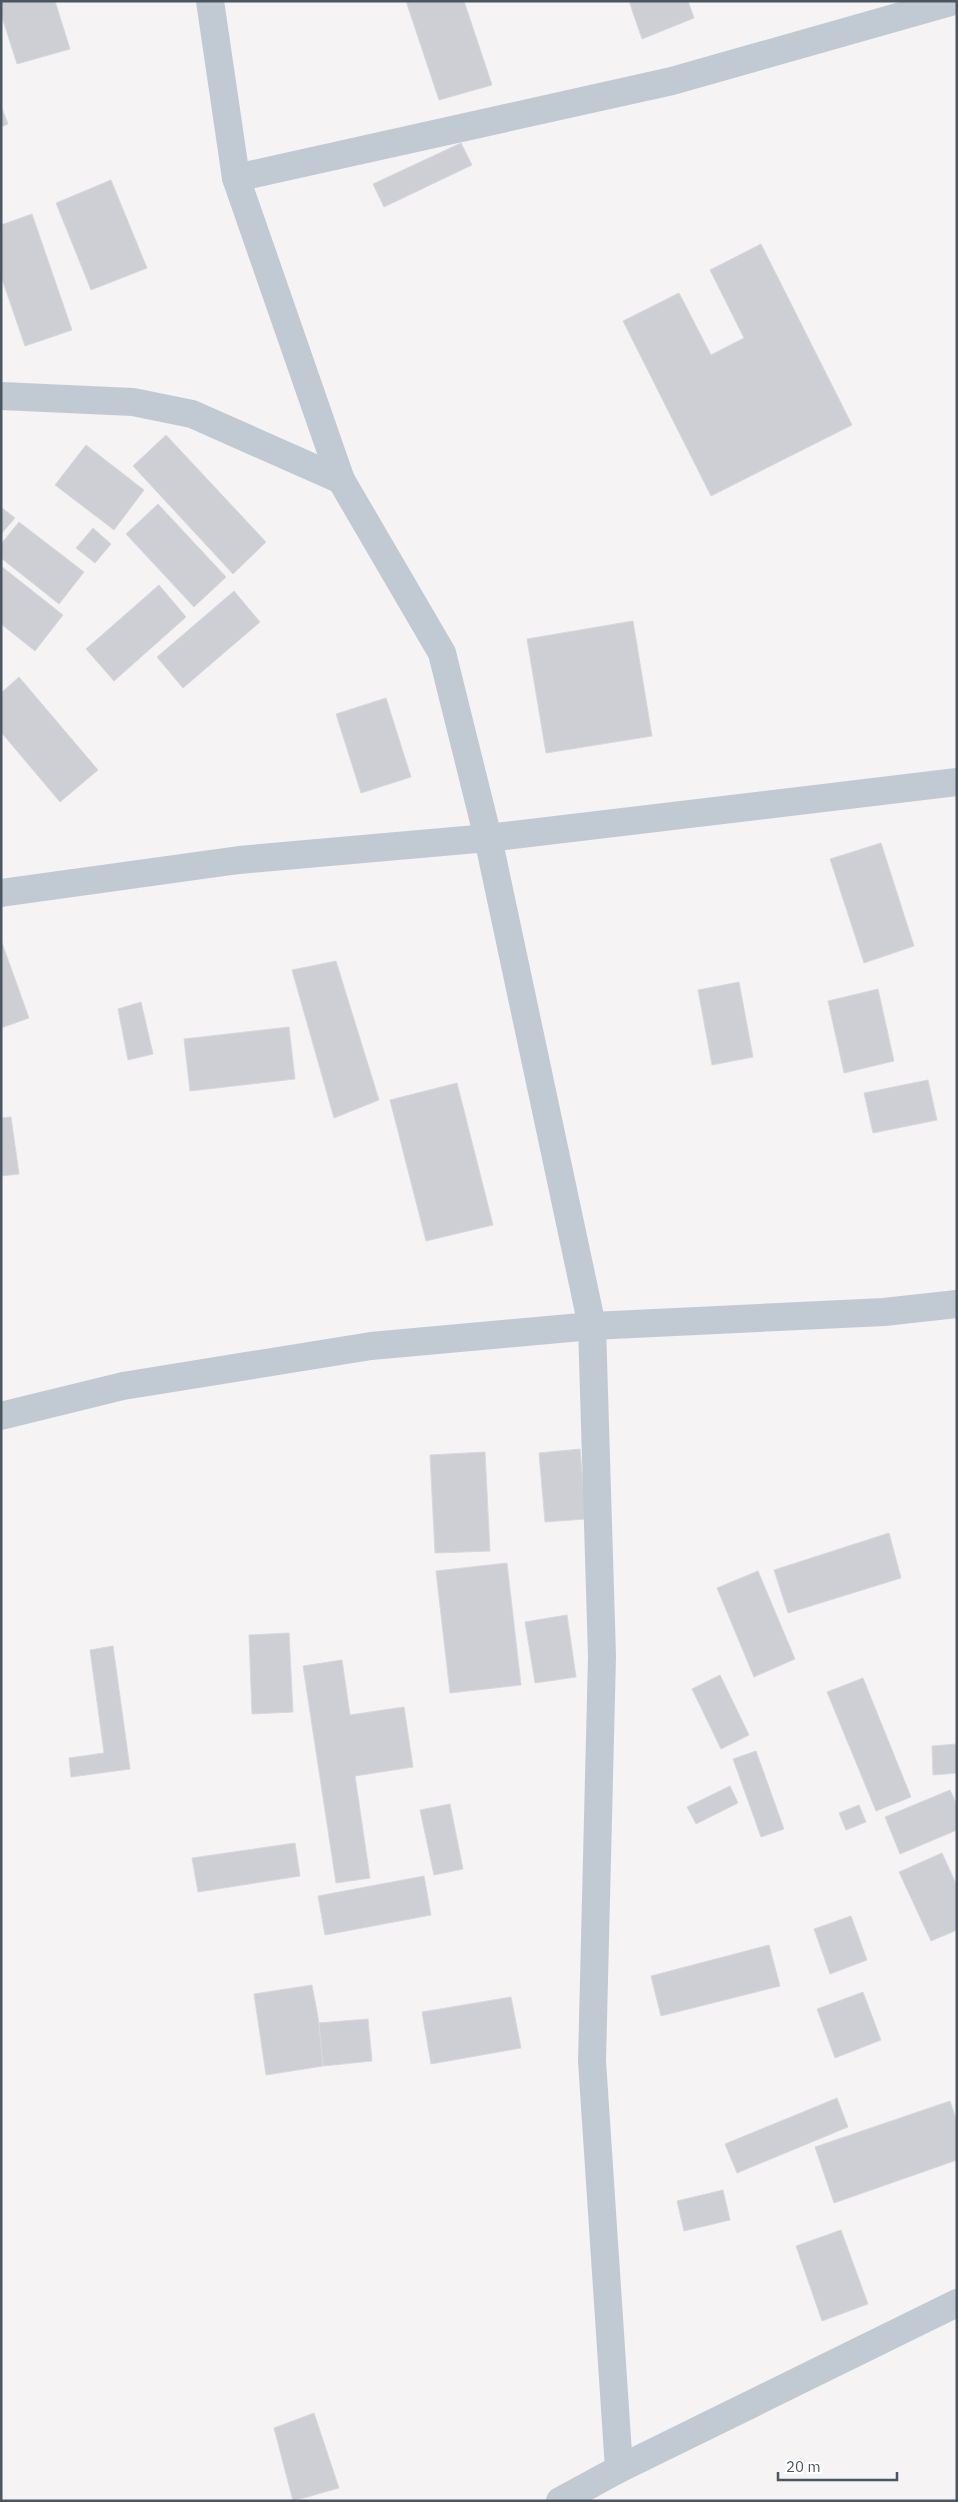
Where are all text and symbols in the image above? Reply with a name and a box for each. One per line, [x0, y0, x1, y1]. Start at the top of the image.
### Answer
scale bar [778, 2450, 897, 2482]
text: 20 m [786, 2457, 821, 2476]

